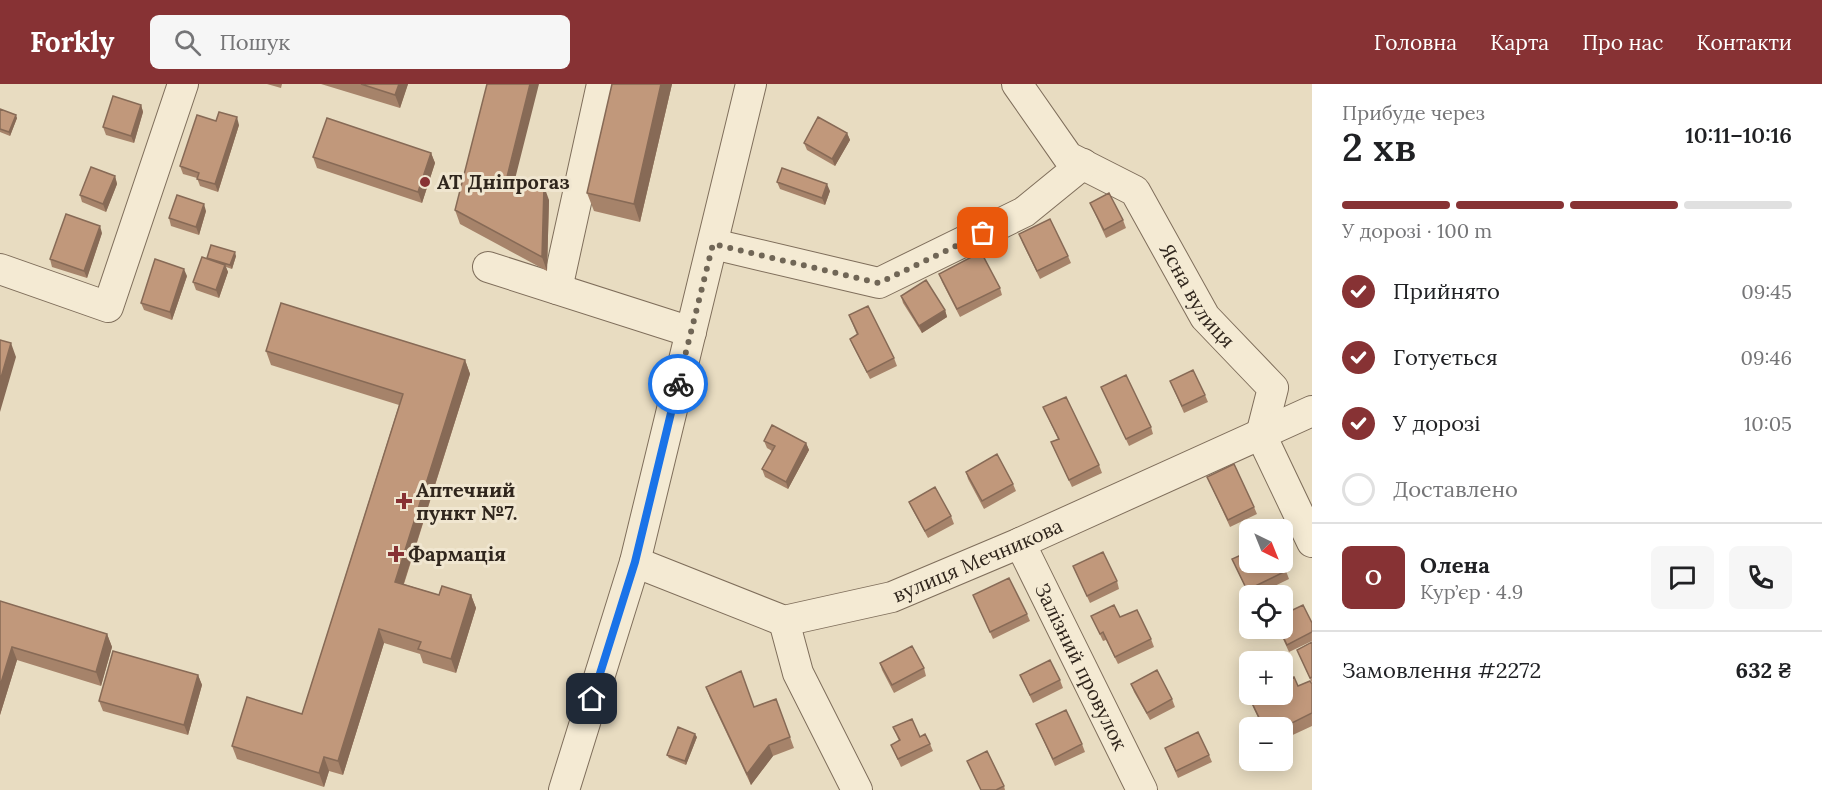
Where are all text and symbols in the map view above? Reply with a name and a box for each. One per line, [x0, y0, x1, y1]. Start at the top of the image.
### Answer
search box [150, 15, 570, 69]
text: Forkly [30, 24, 114, 60]
icon: search [171, 26, 204, 59]
text: Пошук [219, 28, 290, 56]
text: Головна [1374, 29, 1457, 56]
text: Карта [1490, 29, 1549, 56]
text: Про нас [1582, 29, 1664, 56]
text: Контакти [1697, 29, 1792, 56]
text: Прибуде через [1342, 100, 1485, 125]
text: 10:11–10:16 [1685, 121, 1792, 149]
text: 2 хв [1342, 122, 1416, 172]
place label: АТ Дніпрогаз [437, 169, 570, 194]
marker: АТ Дніпрогаз [418, 175, 432, 189]
pin [957, 207, 1008, 258]
icon: bag [966, 216, 999, 249]
text: У дорозі · 100 m [1342, 218, 1492, 243]
street label: Ясна вулиця [1154, 239, 1241, 353]
icon: check [1342, 275, 1375, 308]
text: Прийнято [1393, 277, 1500, 305]
text: 09:45 [1741, 279, 1792, 304]
icon: check [1342, 341, 1375, 374]
text: Готується [1393, 343, 1498, 371]
text: 09:46 [1741, 345, 1792, 370]
courier [648, 354, 708, 414]
icon: bike [662, 368, 695, 401]
icon: check [1342, 407, 1375, 440]
text: У дорозі [1393, 409, 1480, 437]
text: 10:05 [1744, 411, 1792, 436]
text: Доставлено [1393, 475, 1518, 503]
place label: Аптечний пункт №7. [416, 477, 517, 525]
marker: Аптечний пункт №7. [397, 494, 411, 508]
street label: вулиця Мечникова [889, 512, 1066, 607]
north arrow [1239, 519, 1293, 573]
map controls [1239, 519, 1293, 771]
place label: Фармація [408, 541, 506, 566]
button: chat [1651, 546, 1714, 609]
button: phone [1729, 546, 1792, 609]
marker: Фармація [389, 547, 403, 561]
text: Олена [1420, 551, 1490, 579]
text: О [1365, 563, 1382, 591]
street label: Залізний провулок [1030, 579, 1133, 754]
text: Кур’єр · 4.9 [1420, 579, 1523, 604]
button: locate [1239, 585, 1293, 639]
button: + [1239, 651, 1293, 705]
text: Замовлення #2272 [1342, 656, 1541, 684]
text: 632 ₴ [1736, 656, 1792, 684]
pin [566, 673, 617, 724]
icon: home [575, 682, 608, 715]
button: − [1239, 717, 1293, 771]

